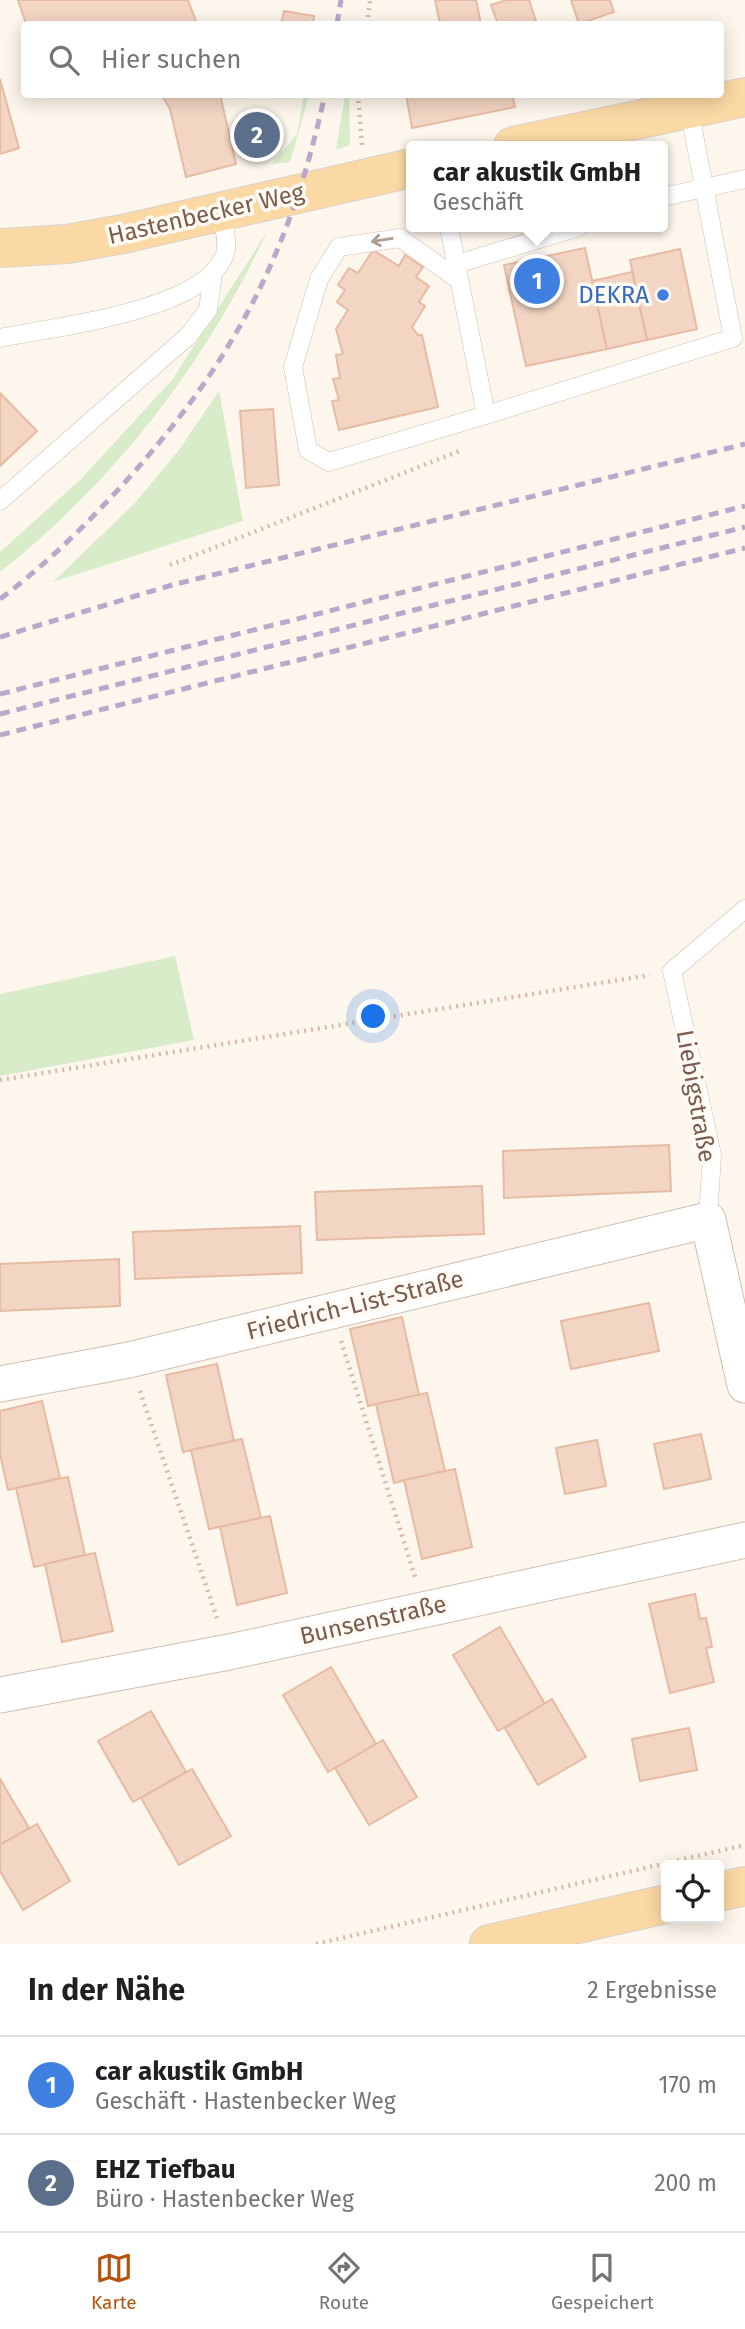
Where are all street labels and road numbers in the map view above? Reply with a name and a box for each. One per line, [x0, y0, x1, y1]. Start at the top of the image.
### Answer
street label: Hastenbecker Weg [105, 178, 307, 250]
street label: Liebigstraße [671, 1028, 721, 1164]
street label: Friedrich-List-Straße [244, 1264, 466, 1346]
street label: Bunsenstraße [297, 1590, 449, 1650]

